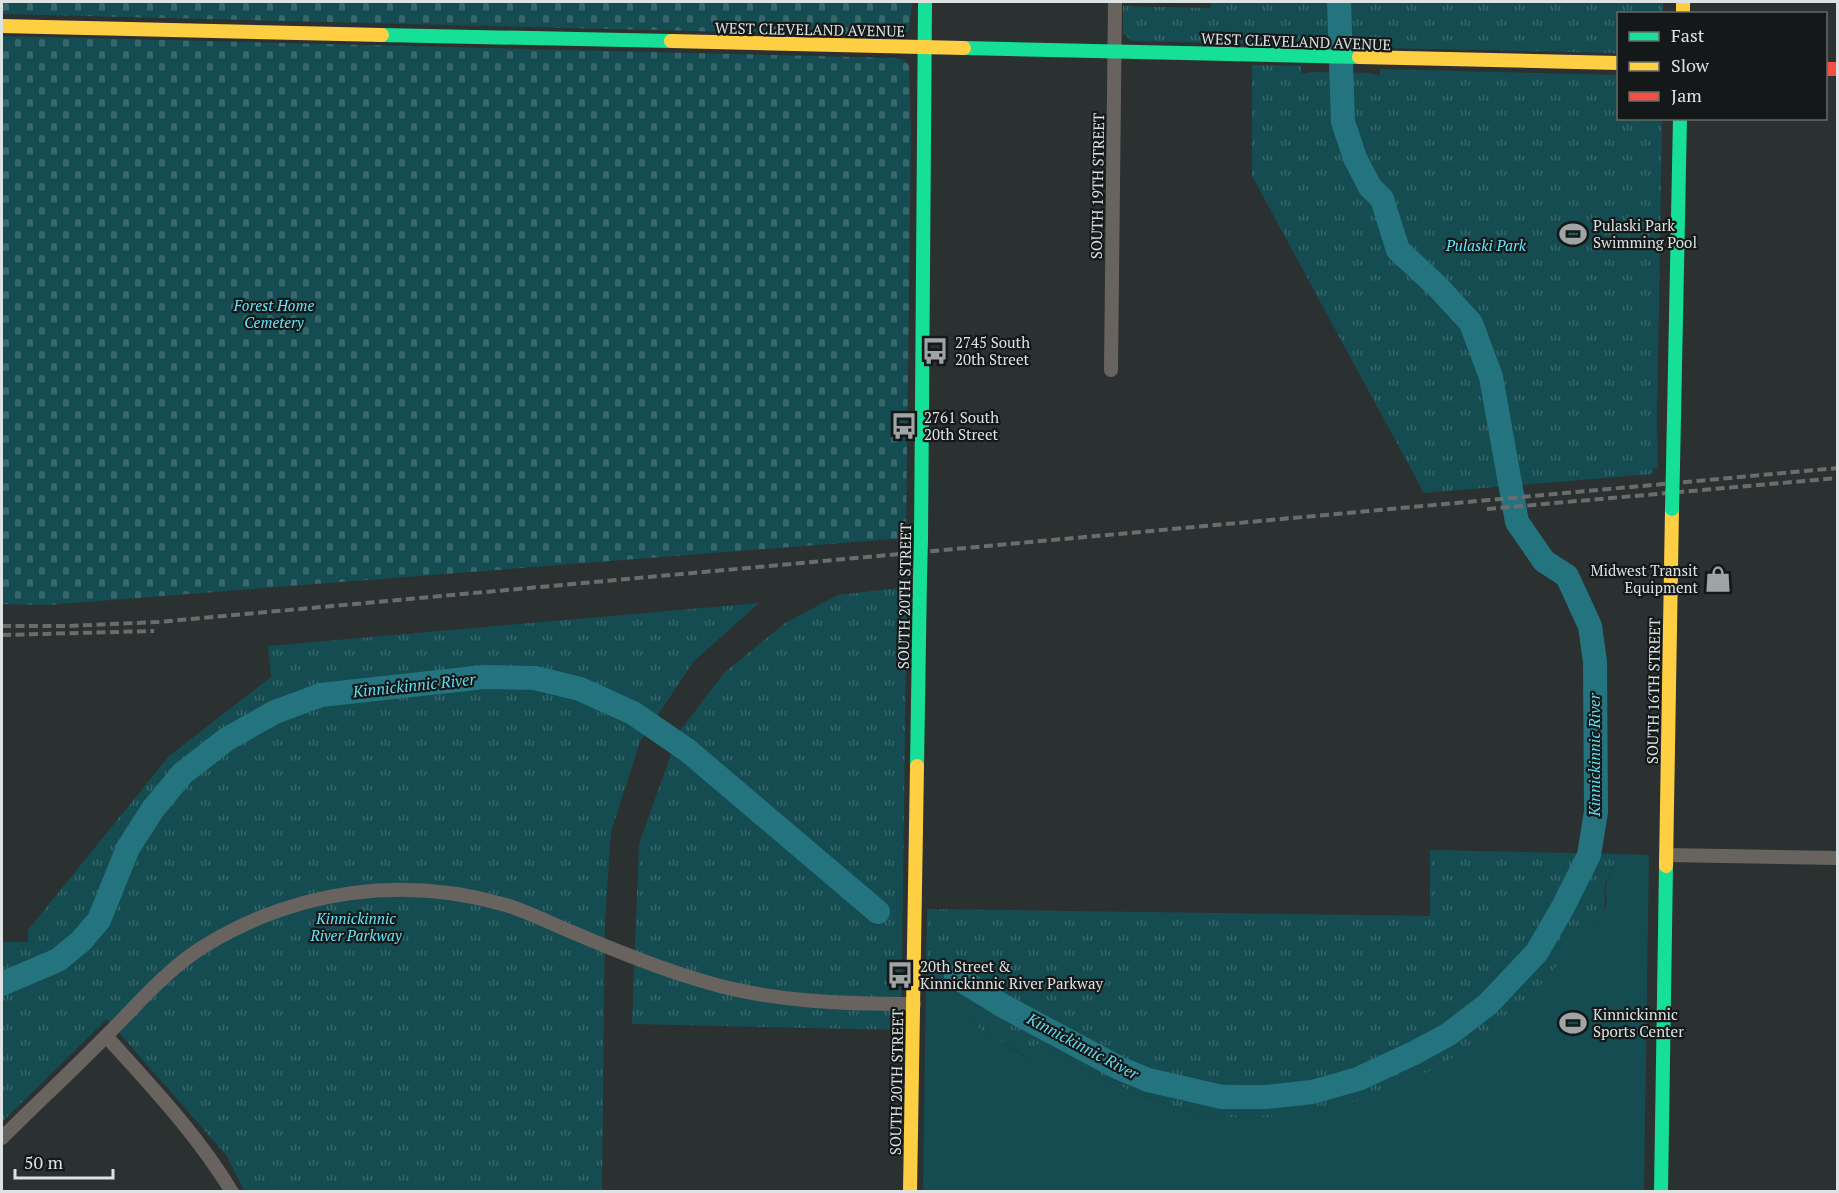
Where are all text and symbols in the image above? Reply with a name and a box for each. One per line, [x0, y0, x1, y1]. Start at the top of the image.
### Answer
legend [1617, 12, 1827, 120]
street label: WEST CLEVELAND AVENUE [715, 17, 905, 41]
text: Fast [1671, 23, 1705, 47]
street label: WEST CLEVELAND AVENUE [1201, 28, 1391, 54]
text: Slow [1671, 53, 1710, 77]
text: Jam [1671, 83, 1702, 107]
street label: SOUTH 19TH STREET [1086, 113, 1108, 259]
place label: Pulaski Park Swimming Pool [1593, 215, 1697, 252]
sports icon: Pulaski Park Swimming Pool [1558, 219, 1588, 249]
park label: Pulaski Park [1445, 235, 1527, 255]
park label: Forest Home Cemetery [233, 295, 314, 332]
place label: 2745 South 20th Street [955, 332, 1030, 369]
bus stop icon: 2745 South 20th Street [920, 336, 950, 366]
place label: 2761 South 20th Street [924, 407, 999, 444]
bus stop icon: 2761 South 20th Street [889, 411, 919, 441]
street label: SOUTH 20TH STREET [893, 523, 915, 669]
place label: Midwest Transit Equipment [1591, 560, 1698, 597]
shop icon: Midwest Transit Equipment [1703, 564, 1733, 594]
street label: SOUTH 16TH STREET [1642, 618, 1664, 764]
water label: Kinnickinnic River [351, 668, 477, 702]
water label: Kinnickinnic River [1583, 693, 1605, 818]
park label: Kinnickinnic River Parkway [309, 908, 403, 945]
place label: 20th Street & Kinnickinnic River Parkway [920, 956, 1104, 993]
bus stop icon: 20th Street & Kinnickinnic River Parkway [885, 960, 915, 990]
place label: Kinnickinnic Sports Center [1593, 1004, 1684, 1041]
water label: Kinnickinnic River [1023, 1007, 1143, 1085]
sports icon: Kinnickinnic Sports Center [1558, 1008, 1588, 1038]
street label: SOUTH 20TH STREET [885, 1009, 907, 1155]
scale bar [15, 1142, 112, 1180]
text: 50 m [24, 1150, 64, 1174]

